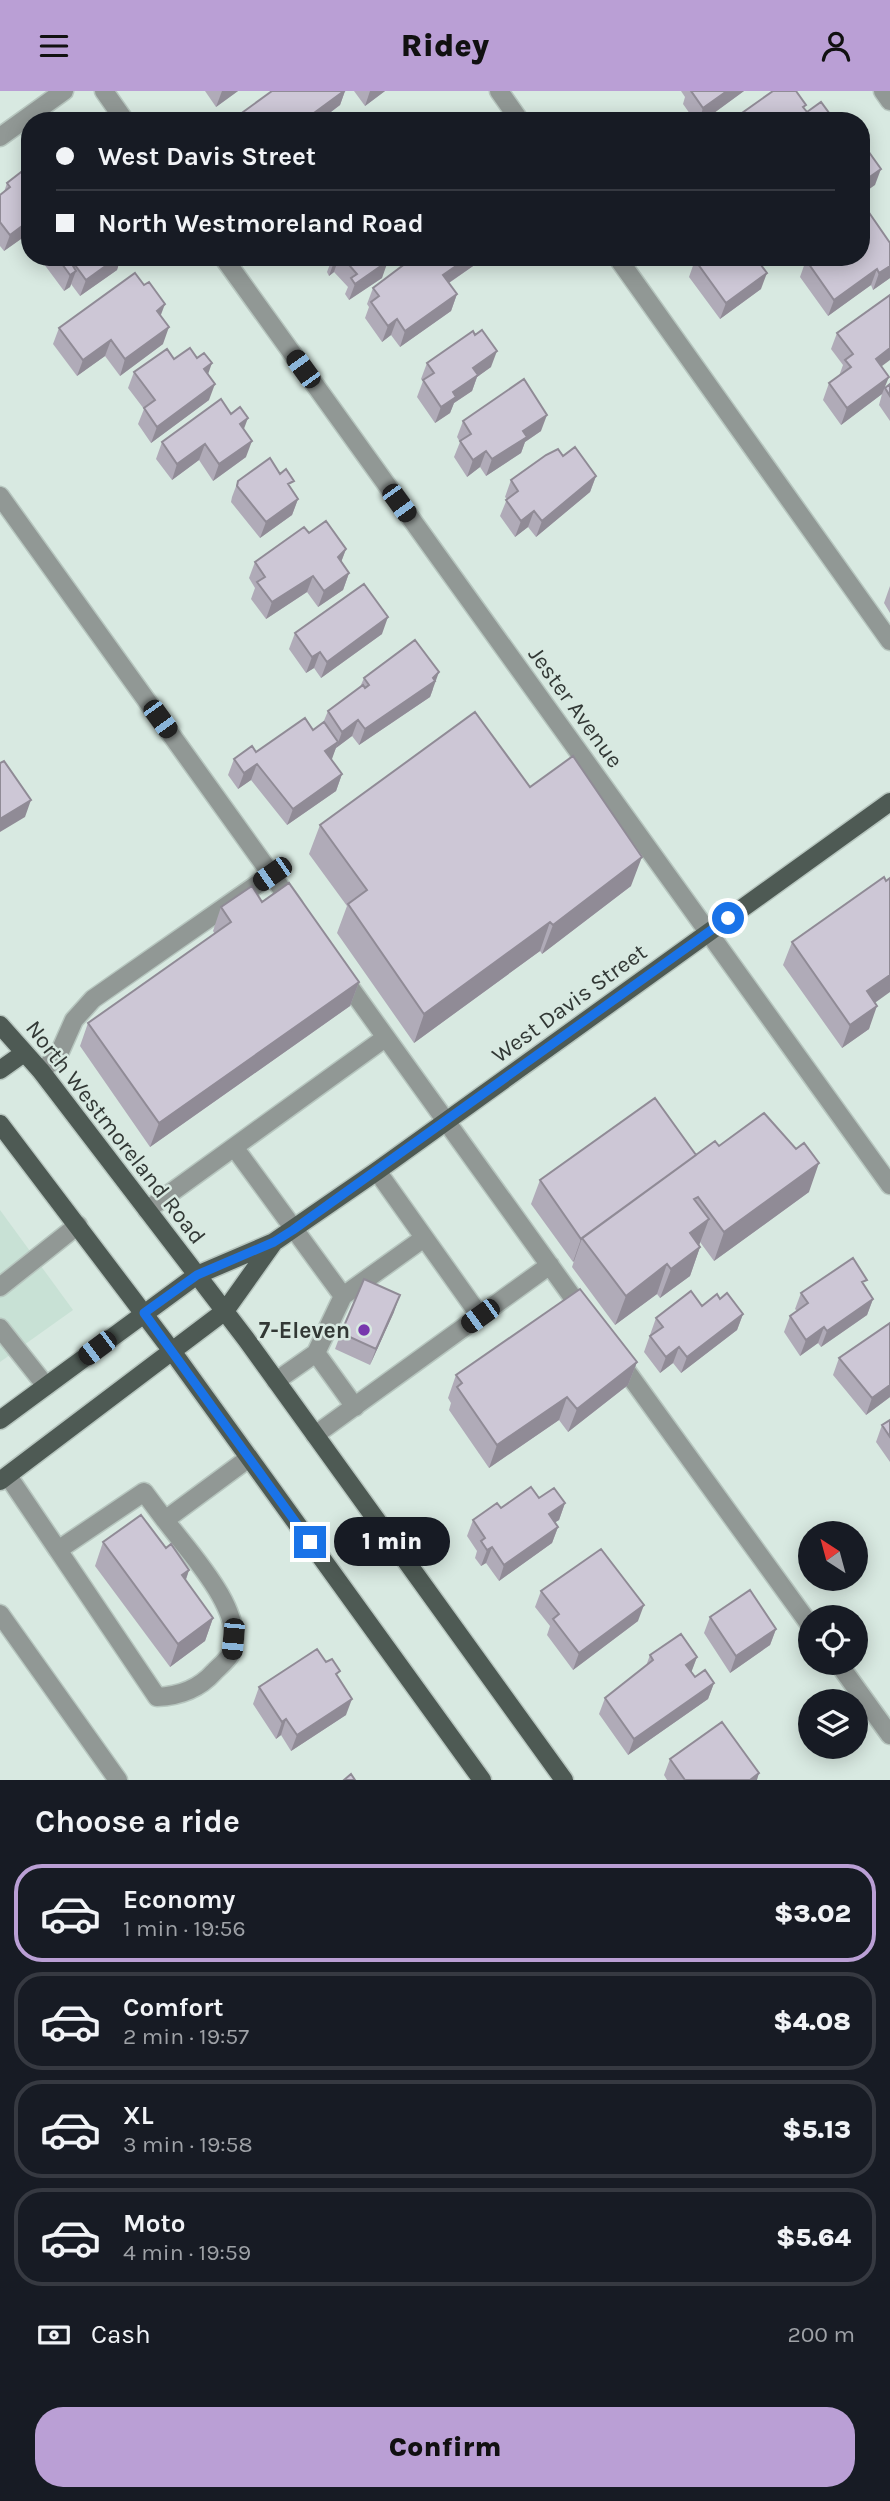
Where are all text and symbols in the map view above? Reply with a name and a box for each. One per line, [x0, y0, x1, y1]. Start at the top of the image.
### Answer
icon: menu [35, 27, 73, 65]
text: Ridey [401, 27, 489, 64]
icon: person [817, 27, 855, 65]
text: West Davis Street [98, 141, 316, 172]
text: North Westmoreland Road [98, 208, 424, 239]
car [283, 346, 324, 392]
car [379, 480, 420, 526]
street label: Jester Avenue [523, 641, 629, 773]
car [140, 696, 181, 742]
car [249, 853, 296, 895]
route start [712, 902, 744, 934]
street label: West Davis Street [487, 938, 652, 1069]
street label: North Westmoreland Road [20, 1015, 211, 1249]
car [457, 1295, 504, 1337]
place label: 7-Eleven [259, 1317, 350, 1344]
marker: 7-Eleven [356, 1322, 372, 1338]
car [74, 1327, 121, 1369]
callout: 1 min [334, 1517, 450, 1567]
north arrow [798, 1521, 868, 1591]
map controls [798, 1521, 868, 1759]
route end [294, 1526, 326, 1558]
text: 1 min [362, 1528, 422, 1555]
button: locate [798, 1605, 868, 1675]
car [221, 1617, 246, 1661]
button: layers [798, 1689, 868, 1759]
text: Choose a ride [35, 1803, 240, 1840]
icon: car [39, 1882, 102, 1945]
text: Economy [123, 1884, 235, 1915]
text: $3.02 [774, 1898, 851, 1929]
text: 1 min · 19:56 [123, 1915, 246, 1942]
icon: car [39, 1990, 102, 2053]
text: Comfort [123, 1992, 224, 2023]
text: $4.08 [773, 2006, 851, 2037]
text: 2 min · 19:57 [123, 2023, 249, 2050]
icon: car [39, 2098, 102, 2161]
text: XL [123, 2100, 154, 2131]
text: $5.13 [782, 2114, 851, 2145]
text: 3 min · 19:58 [123, 2131, 253, 2158]
icon: car [39, 2206, 102, 2269]
text: Moto [123, 2208, 185, 2239]
text: $5.64 [776, 2222, 851, 2253]
text: 4 min · 19:59 [123, 2239, 251, 2266]
icon: cash [35, 2316, 73, 2354]
text: Cash [91, 2319, 151, 2350]
text: 200 m [787, 2321, 855, 2348]
button: Confirm [35, 2407, 855, 2487]

